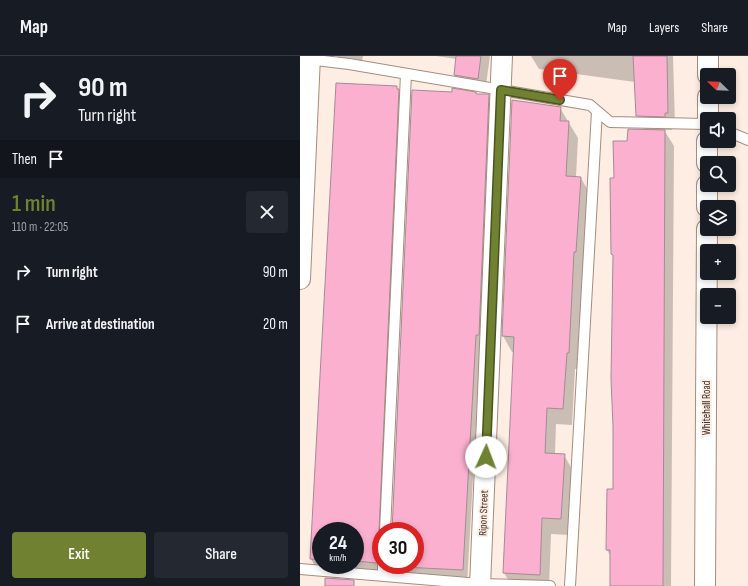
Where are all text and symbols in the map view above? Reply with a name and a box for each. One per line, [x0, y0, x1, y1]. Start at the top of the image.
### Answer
text: Map [20, 16, 48, 39]
text: Map [607, 19, 627, 36]
text: Layers [649, 19, 679, 36]
text: Share [701, 19, 728, 36]
pin [543, 59, 577, 100]
icon: arrive [549, 65, 571, 87]
north arrow [700, 68, 736, 104]
map controls [700, 68, 736, 324]
text: 90 m [78, 71, 128, 104]
icon: right [12, 72, 64, 124]
text: Turn right [78, 105, 136, 126]
button: sound [700, 112, 736, 148]
icon: arrive [45, 148, 67, 170]
text: Then [12, 150, 37, 169]
button: search [700, 156, 736, 192]
text: 1 min [12, 189, 56, 218]
button: close [246, 191, 288, 233]
button: layers [700, 200, 736, 236]
text: 110 m · 22:05 [12, 219, 68, 235]
button: + [700, 244, 736, 280]
icon: right [12, 261, 34, 283]
text: Turn right [46, 263, 98, 282]
text: 90 m [263, 263, 288, 282]
button: − [700, 288, 736, 324]
icon: arrive [12, 313, 34, 335]
text: Arrive at destination [46, 315, 155, 334]
text: 20 m [263, 315, 288, 334]
street label: Whitehall Road [700, 380, 713, 435]
position arrow [465, 436, 507, 478]
street label: Ripon Street [476, 489, 491, 536]
speed limit sign: 30 [372, 522, 424, 574]
text: 24 [329, 531, 347, 555]
button: Exit [12, 532, 146, 578]
button: Share [154, 532, 288, 578]
text: km/h [329, 552, 347, 564]

